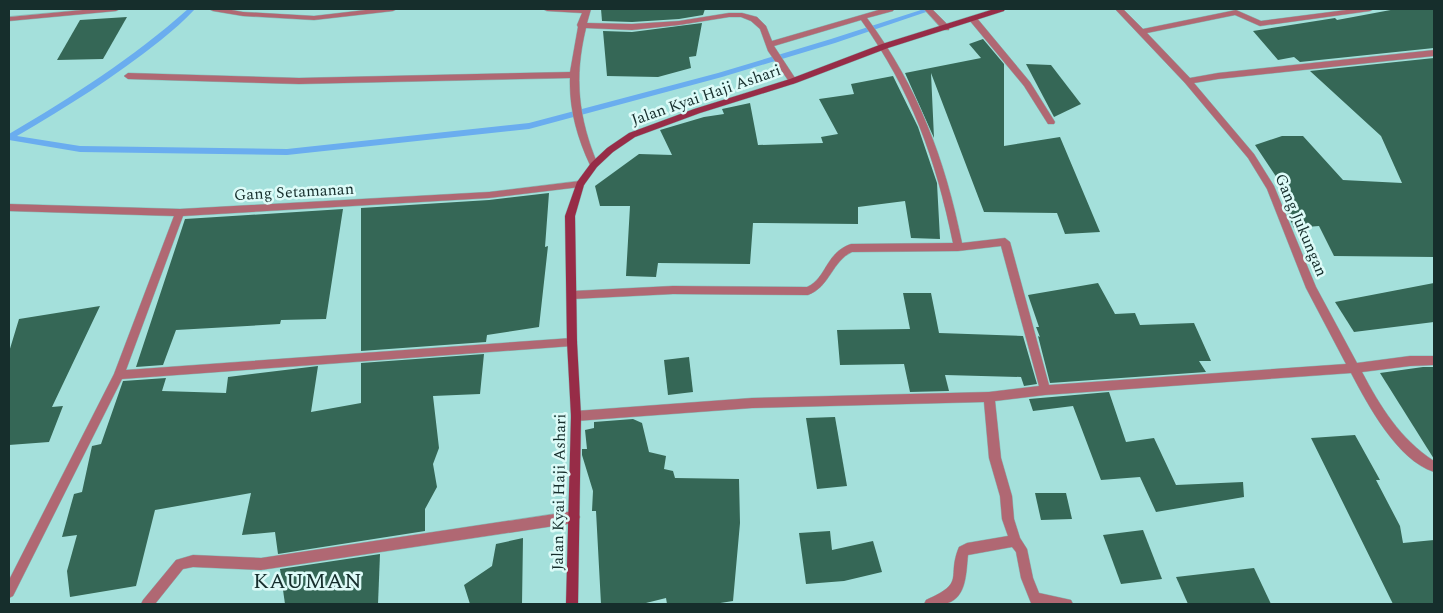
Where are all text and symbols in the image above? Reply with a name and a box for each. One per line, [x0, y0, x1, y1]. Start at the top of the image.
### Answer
street label: Jalan Kyai Haji Ashari [628, 58, 784, 132]
street label: Gang Jukungan [1268, 170, 1334, 280]
street label: Gang Setamanan [233, 177, 355, 207]
street label: Jalan Kyai Haji Ashari [546, 413, 572, 571]
district label: KAUMAN [253, 565, 363, 598]

